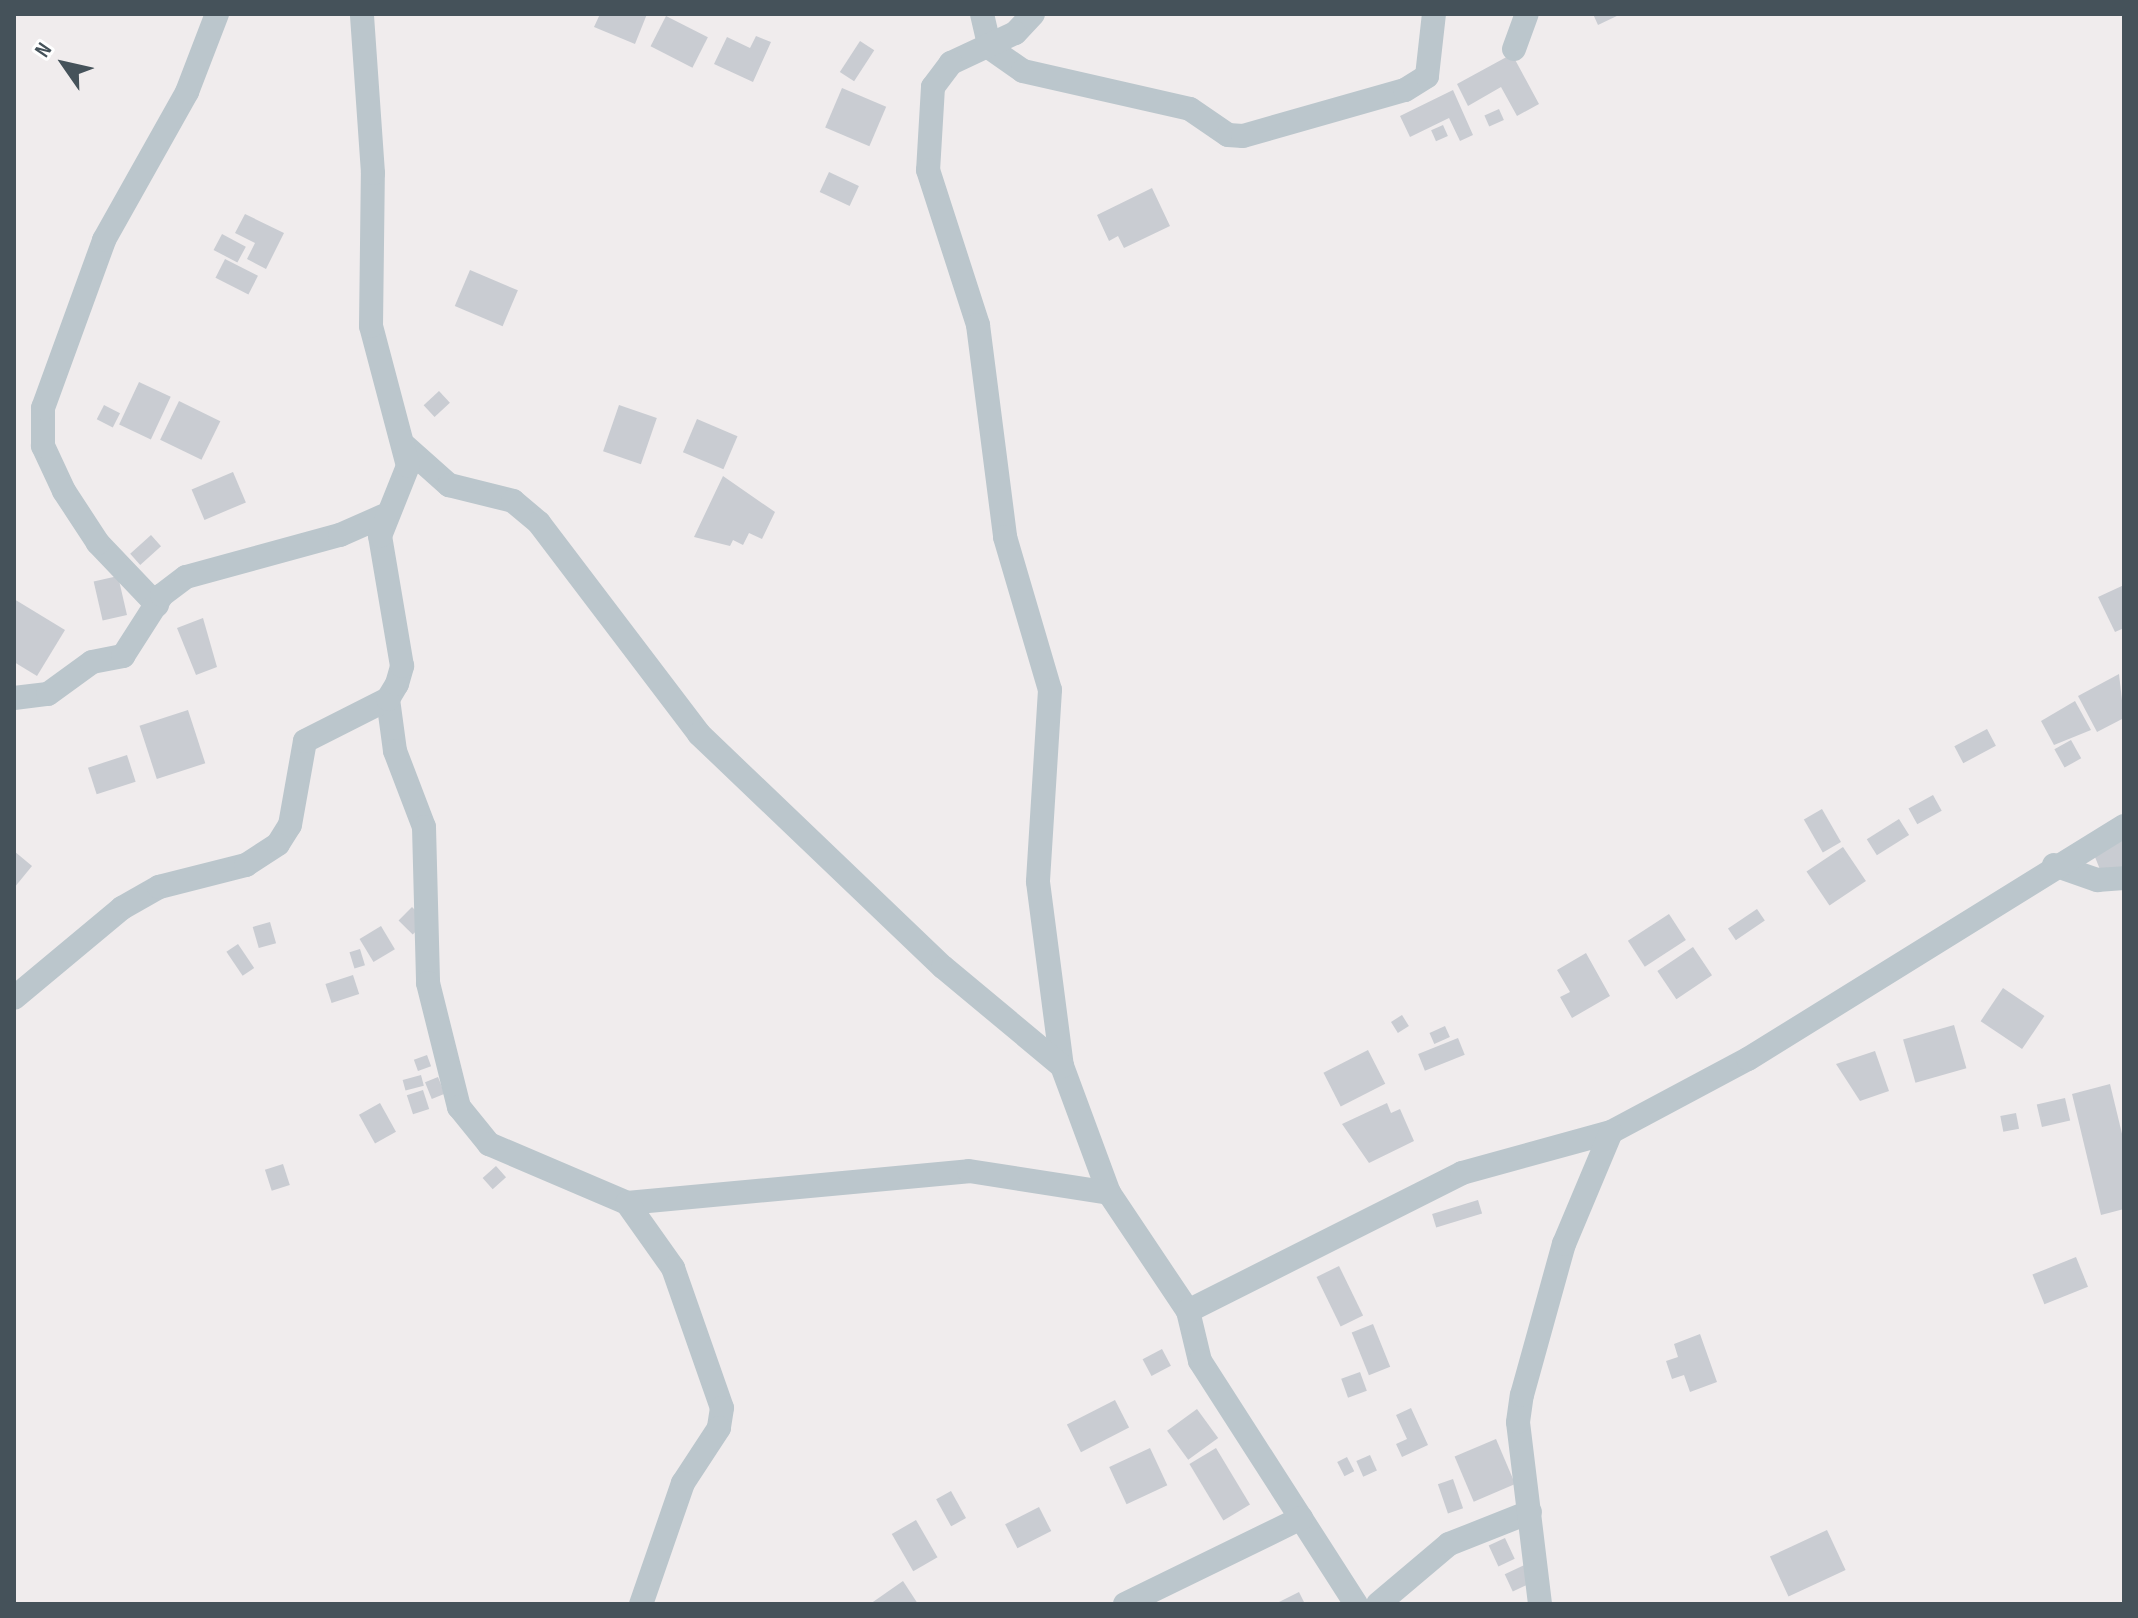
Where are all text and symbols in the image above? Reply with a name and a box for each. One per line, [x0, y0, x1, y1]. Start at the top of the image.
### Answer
north arrow [24, 24, 104, 104]
text: N [29, 38, 58, 63]

